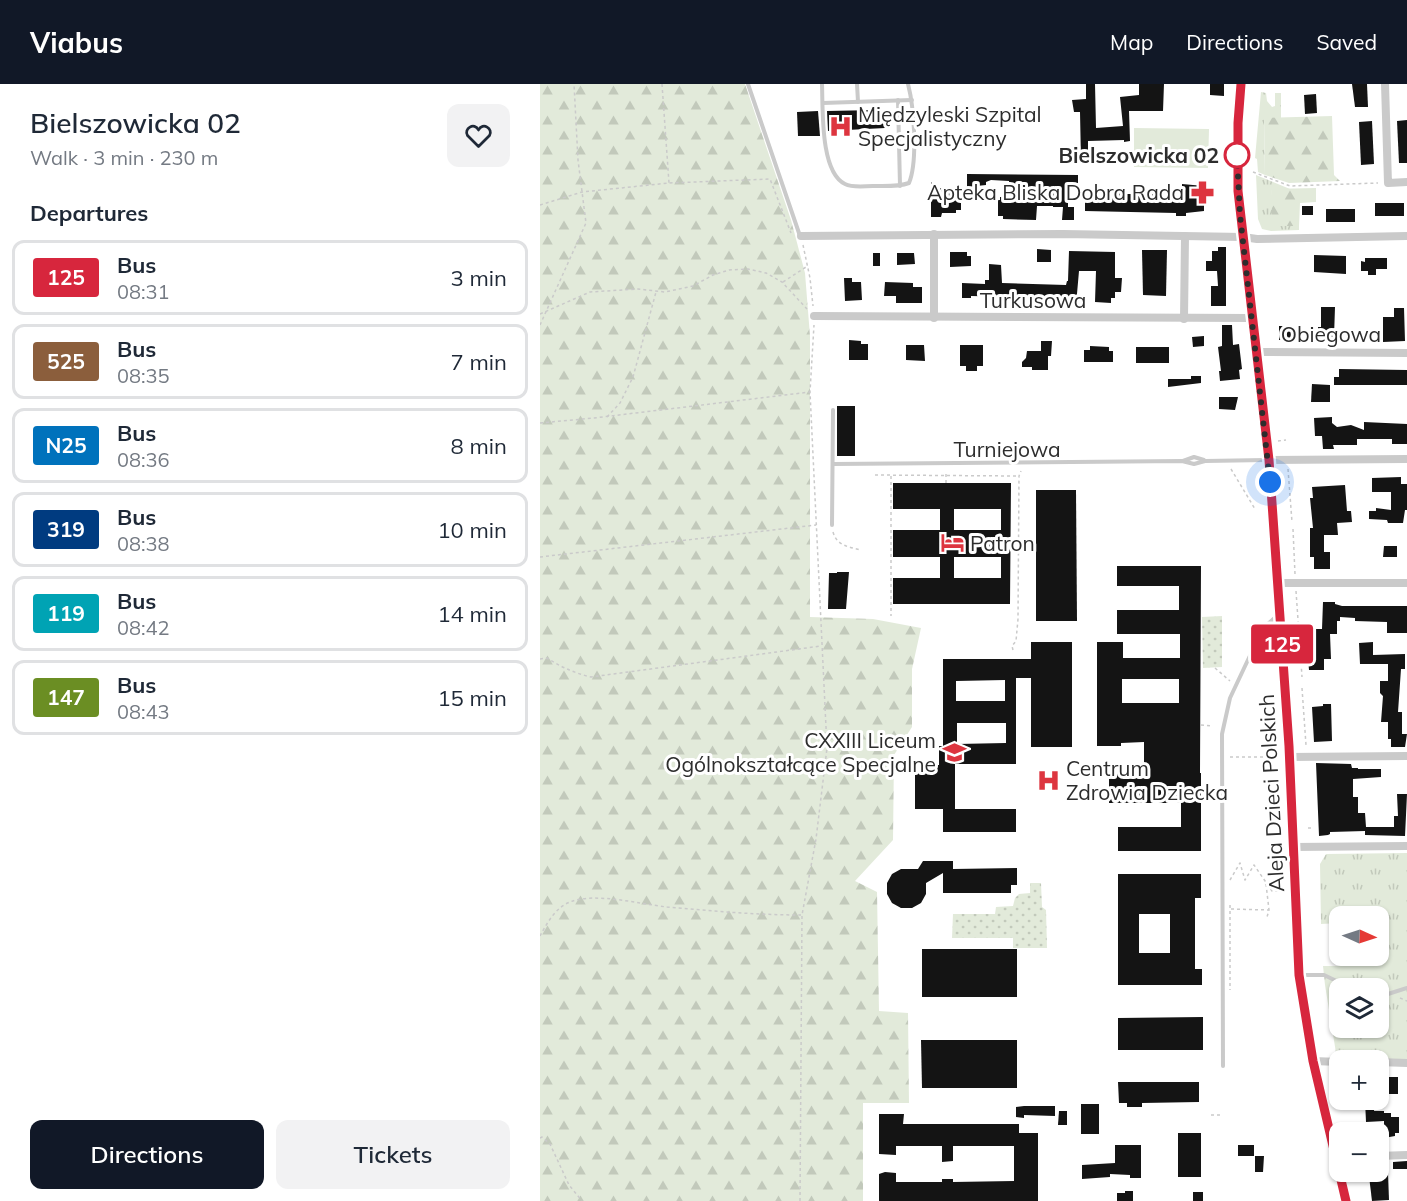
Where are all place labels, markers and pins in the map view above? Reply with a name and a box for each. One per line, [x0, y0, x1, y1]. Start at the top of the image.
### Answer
place label: Międzyleski Szpital Specjalistyczny [858, 101, 1042, 151]
hospital icon: Międzyleski Szpital Specjalistyczny [827, 113, 853, 139]
place label: Bielszowicka 02 [1058, 142, 1219, 168]
marker: Bielszowicka 02 [1224, 142, 1250, 168]
place label: Apteka Bliska Dobra Rada [927, 179, 1184, 205]
pharmacy icon: Apteka Bliska Dobra Rada [1189, 179, 1215, 205]
hotel icon: Patron [939, 530, 965, 556]
place label: Patron [970, 530, 1035, 556]
place label: CXXIII Liceum Ogólnokształcące Specjalne [665, 727, 936, 777]
school or university icon: CXXIII Liceum Ogólnokształcące Specjalne [941, 739, 967, 765]
place label: Centrum Zdrowia Dziecka [1066, 755, 1228, 805]
hospital icon: Centrum Zdrowia Dziecka [1035, 767, 1061, 793]

